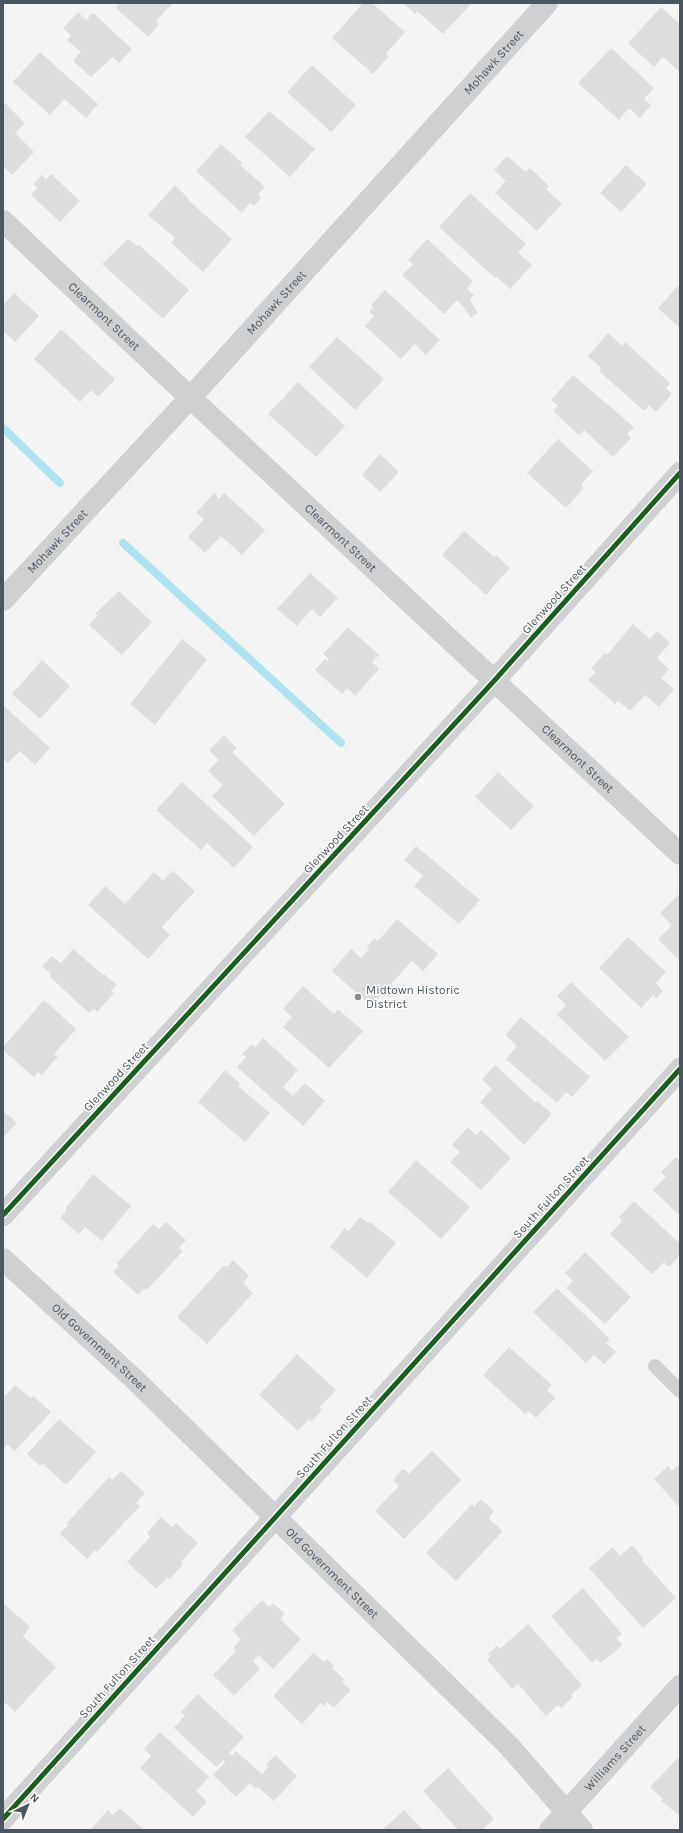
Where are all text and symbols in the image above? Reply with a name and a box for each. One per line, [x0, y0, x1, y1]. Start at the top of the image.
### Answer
street label: Mohawk Street [461, 27, 527, 97]
street label: Mohawk Street [244, 267, 309, 338]
street label: Clearmont Street [65, 279, 143, 354]
street label: Clearmont Street [302, 501, 380, 575]
street label: Mohawk Street [24, 506, 91, 576]
street label: Glenwood Street [519, 561, 589, 637]
street label: Clearmont Street [539, 722, 617, 796]
street label: Glenwood Street [300, 801, 372, 876]
place label: Midtown Historic District [366, 983, 460, 1011]
marker: Midtown Historic District [353, 992, 363, 1002]
street label: Glenwood Street [80, 1039, 152, 1114]
street label: South Fulton Street [510, 1152, 592, 1241]
street label: Old Government Street [49, 1300, 150, 1395]
street label: South Fulton Street [293, 1392, 375, 1481]
street label: Old Government Street [283, 1525, 382, 1622]
street label: South Fulton Street [76, 1632, 158, 1721]
street label: Williams Street [581, 1722, 649, 1794]
north arrow [8, 1785, 48, 1825]
text: N [27, 1791, 42, 1805]

